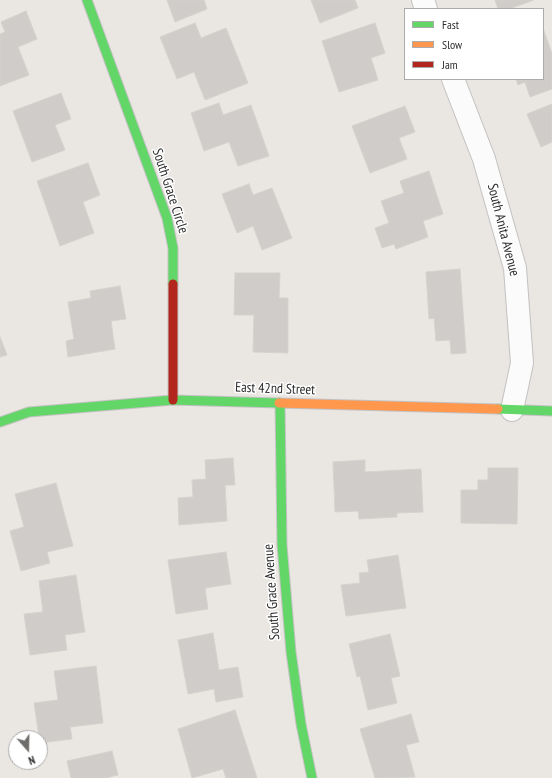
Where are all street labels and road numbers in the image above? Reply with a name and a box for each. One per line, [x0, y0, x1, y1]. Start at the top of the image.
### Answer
street label: South Grace Circle [148, 146, 192, 236]
street label: South Anita Avenue [483, 182, 523, 278]
street label: East 42nd Street [235, 379, 315, 399]
street label: South Grace Avenue [260, 543, 284, 641]

